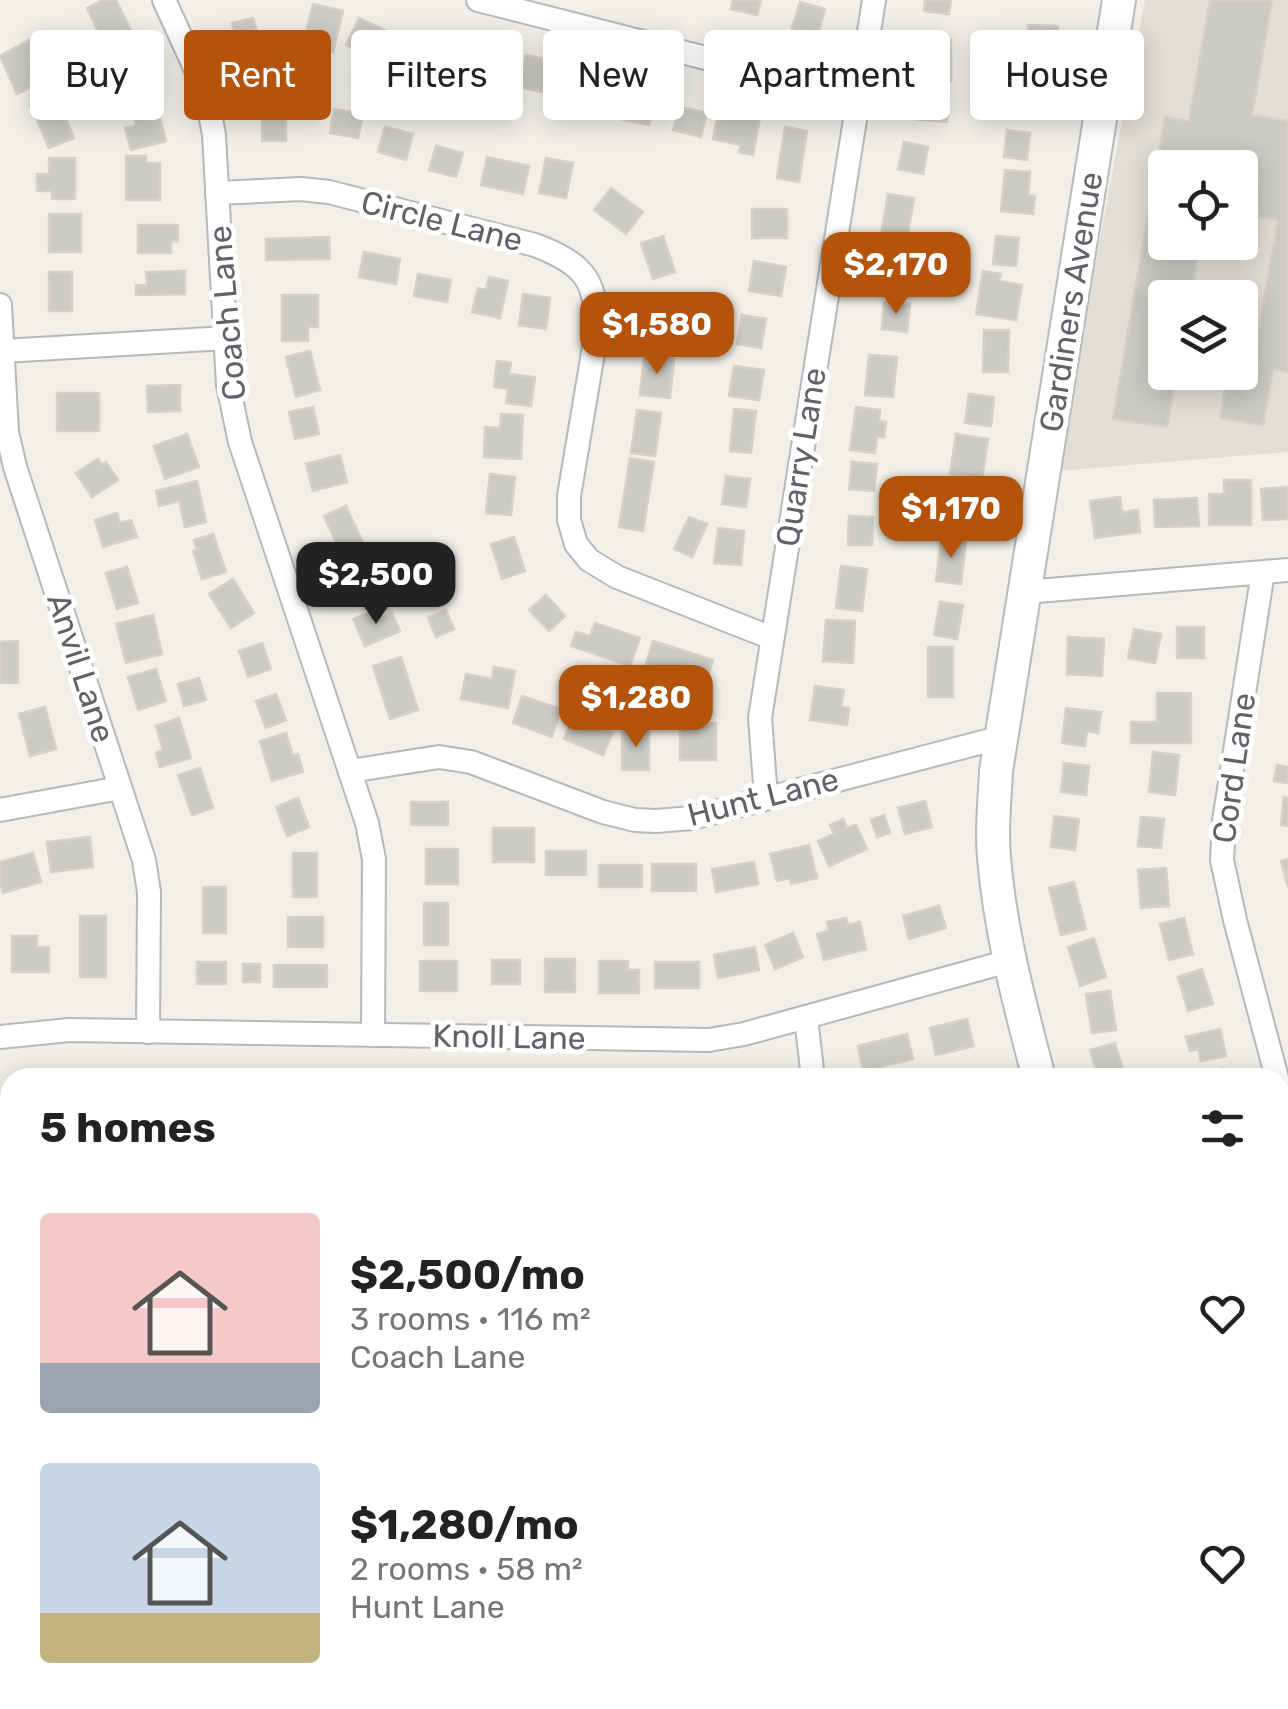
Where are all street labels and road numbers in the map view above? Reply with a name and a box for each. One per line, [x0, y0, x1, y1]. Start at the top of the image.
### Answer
street label: Gardiners Avenue [1032, 169, 1110, 435]
street label: Circle Lane [357, 183, 527, 259]
street label: Coach Lane [200, 224, 254, 402]
street label: Quarry Lane [768, 365, 834, 549]
street label: Anvil Lane [39, 589, 123, 747]
street label: Cord Lane [1205, 690, 1263, 846]
street label: Hunt Lane [683, 760, 843, 834]
street label: Knoll Lane [432, 1017, 586, 1057]

